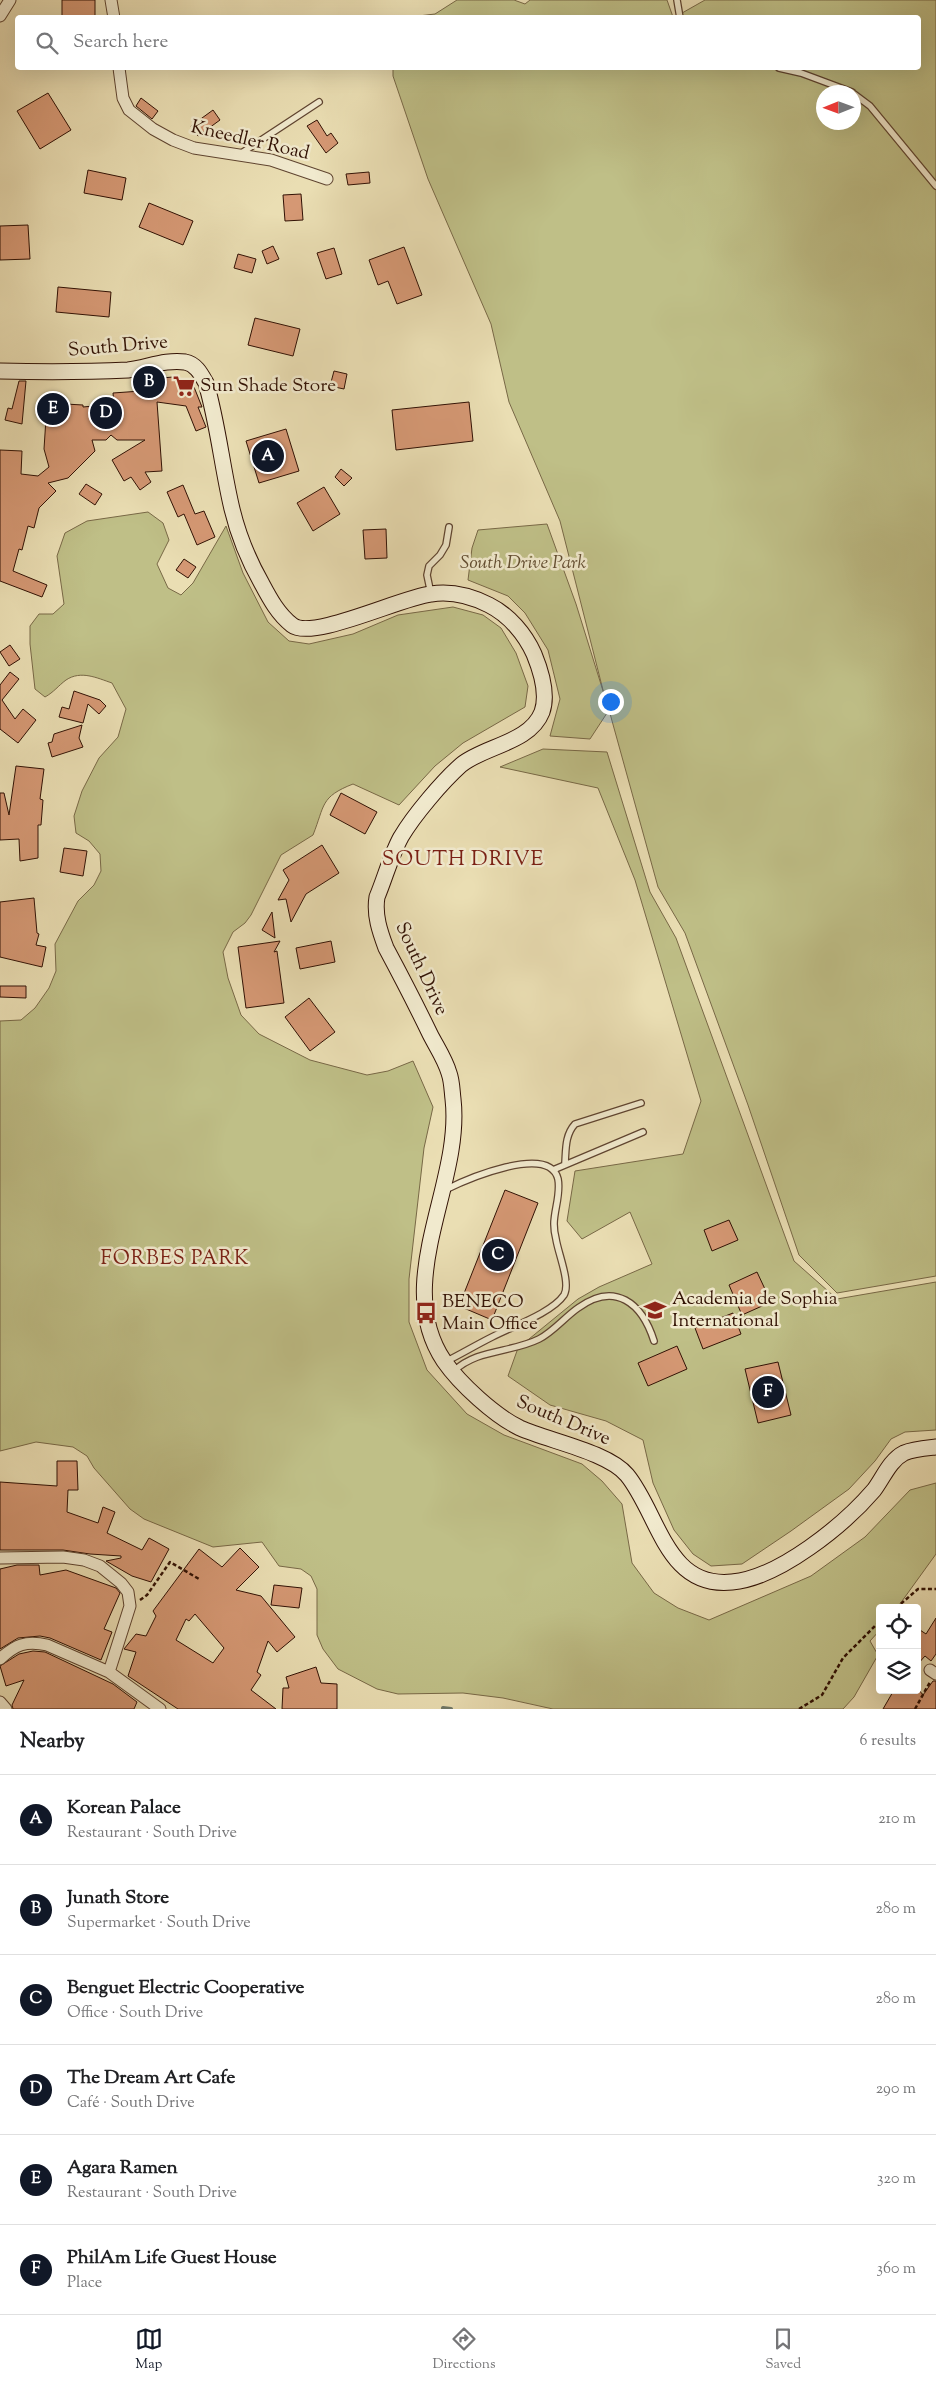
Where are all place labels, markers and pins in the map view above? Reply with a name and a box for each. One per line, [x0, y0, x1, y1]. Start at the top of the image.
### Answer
pin: B [133, 363, 165, 401]
supermarket icon: Sun Shade Store [171, 373, 197, 399]
place label: Sun Shade Store [200, 373, 336, 400]
pin: E [37, 390, 69, 428]
pin: D [90, 394, 122, 432]
pin: A [252, 437, 284, 475]
pin: C [482, 1236, 514, 1274]
place label: Academia de Sophia International [672, 1286, 838, 1335]
place label: BENECO Main Office [442, 1289, 538, 1338]
school or university icon: Academia de Sophia International [642, 1297, 668, 1323]
bus stop icon: BENECO Main Office [413, 1300, 439, 1326]
pin: F [752, 1373, 784, 1411]

